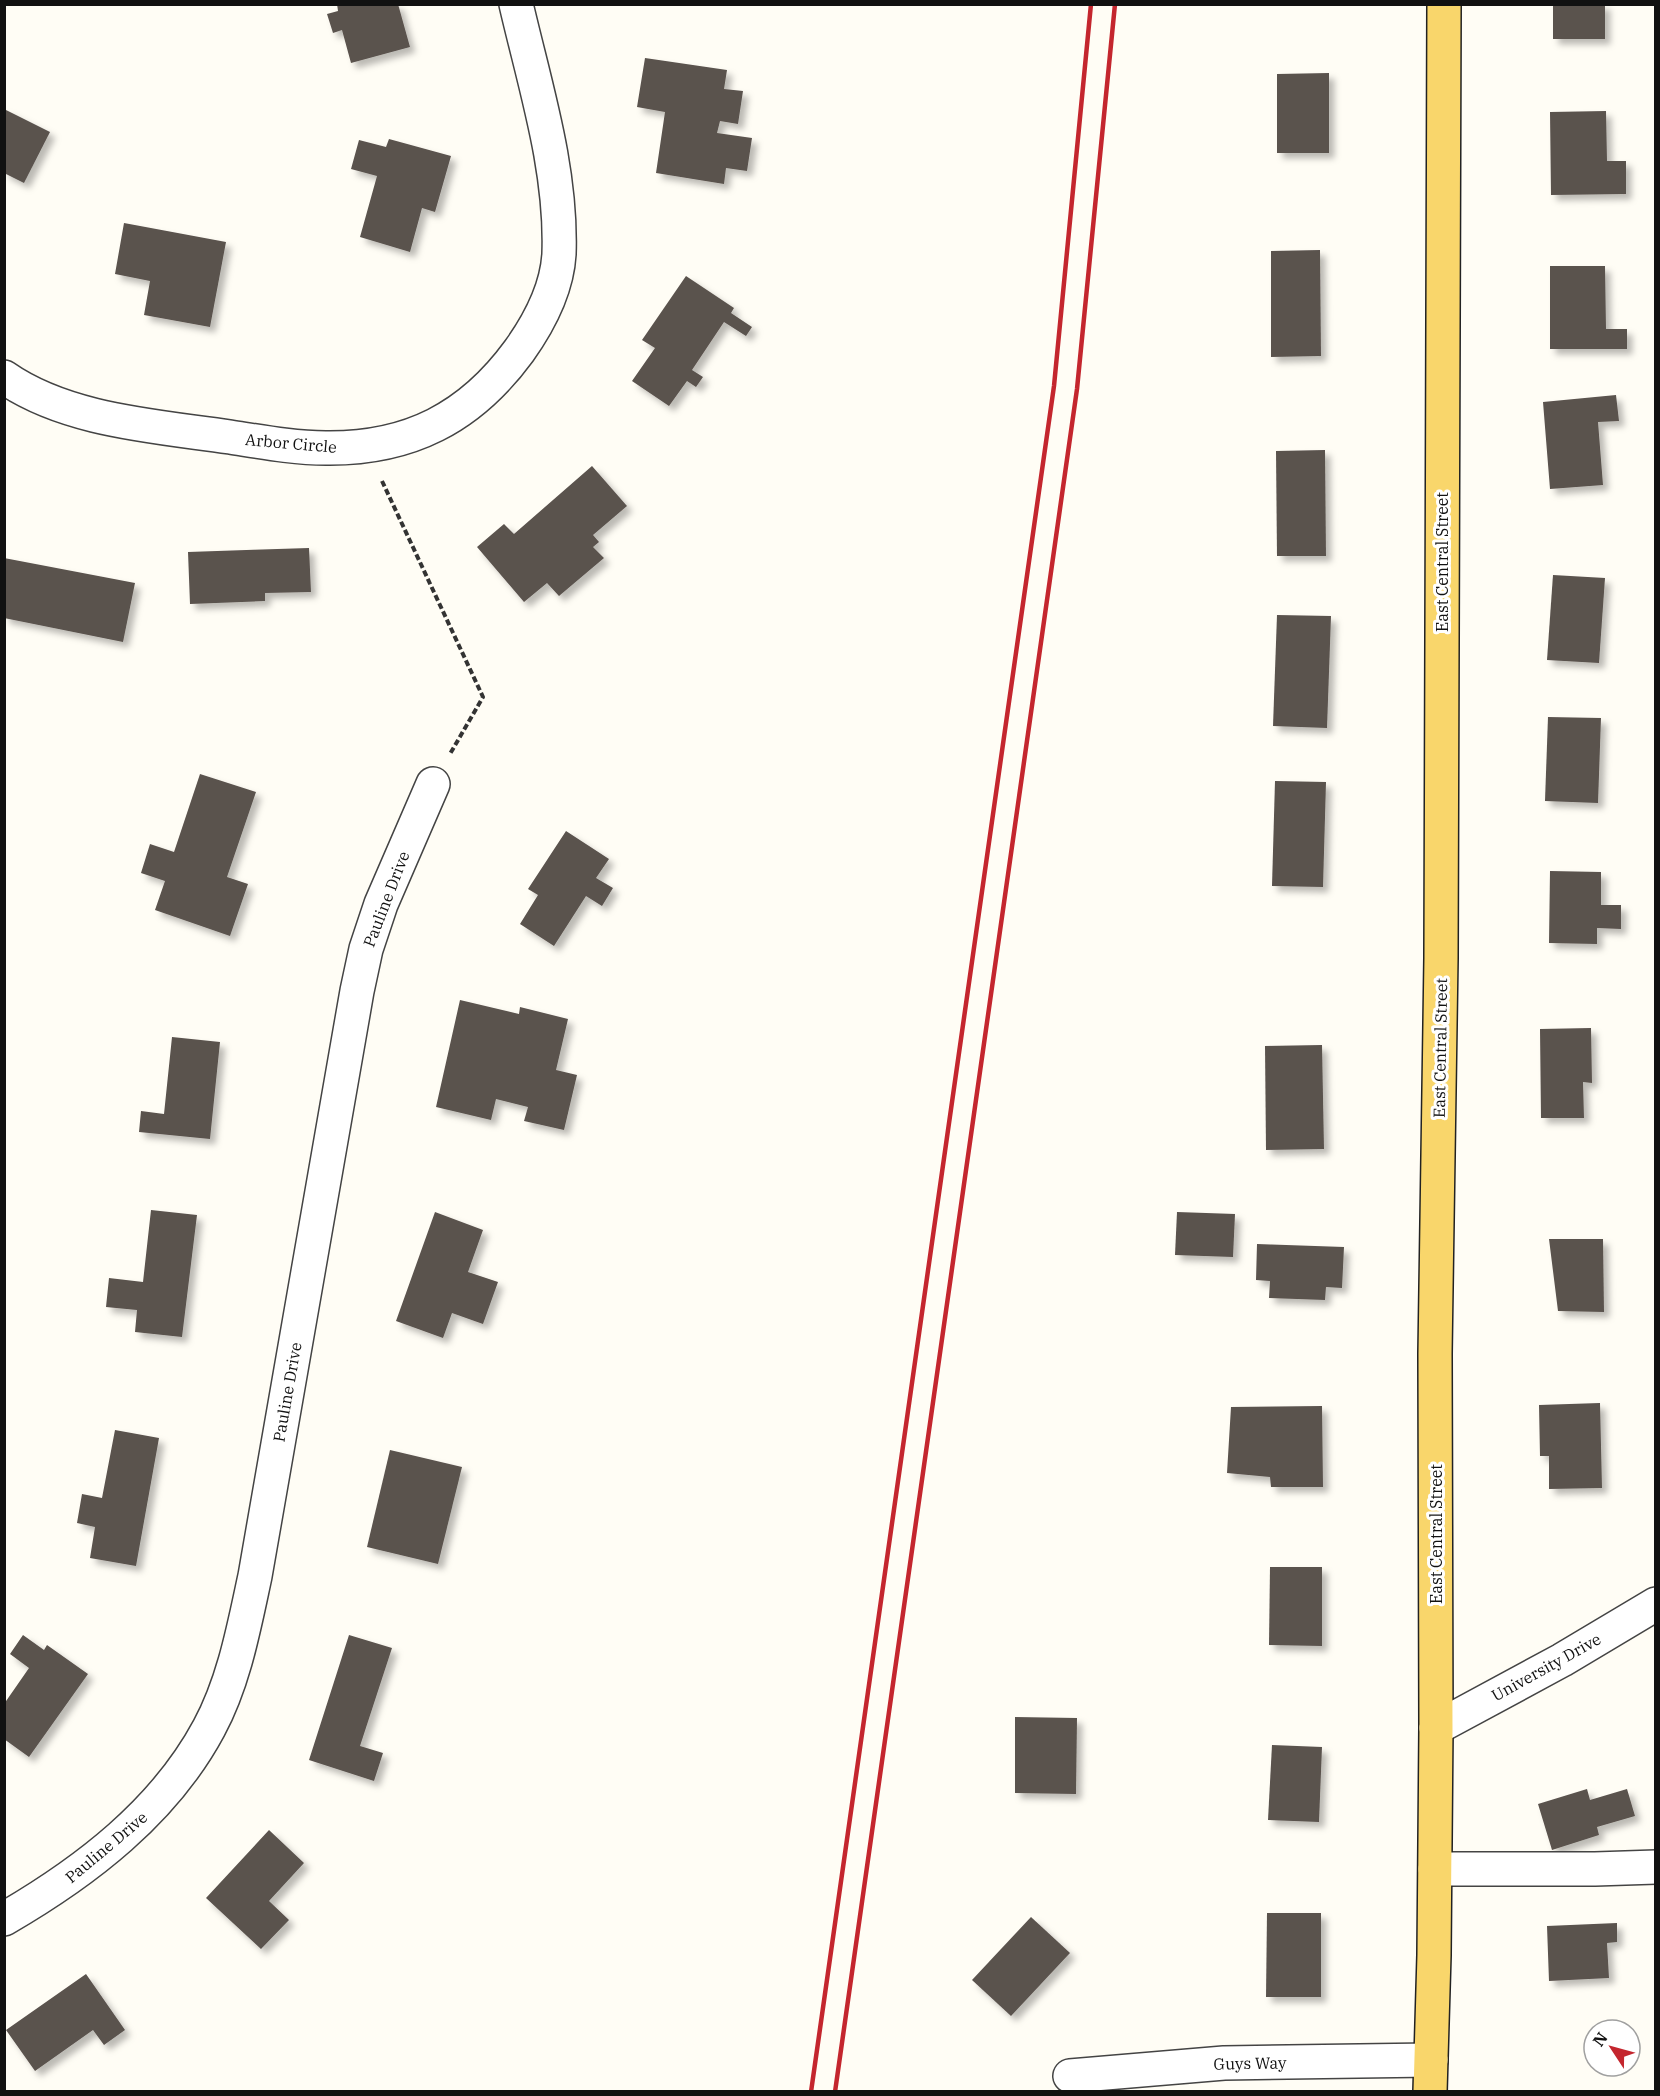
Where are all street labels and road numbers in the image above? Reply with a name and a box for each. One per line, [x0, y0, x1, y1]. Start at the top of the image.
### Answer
street label: Arbor Circle [244, 429, 338, 457]
street label: East Central Street [1432, 492, 1452, 632]
street label: Pauline Drive [359, 848, 413, 950]
street label: East Central Street [1429, 977, 1451, 1118]
street label: Pauline Drive [268, 1340, 306, 1444]
street label: East Central Street [1426, 1464, 1446, 1604]
street label: University Drive [1488, 1629, 1604, 1705]
street label: Pauline Drive [61, 1807, 151, 1887]
street label: Guys Way [1213, 2052, 1287, 2074]

